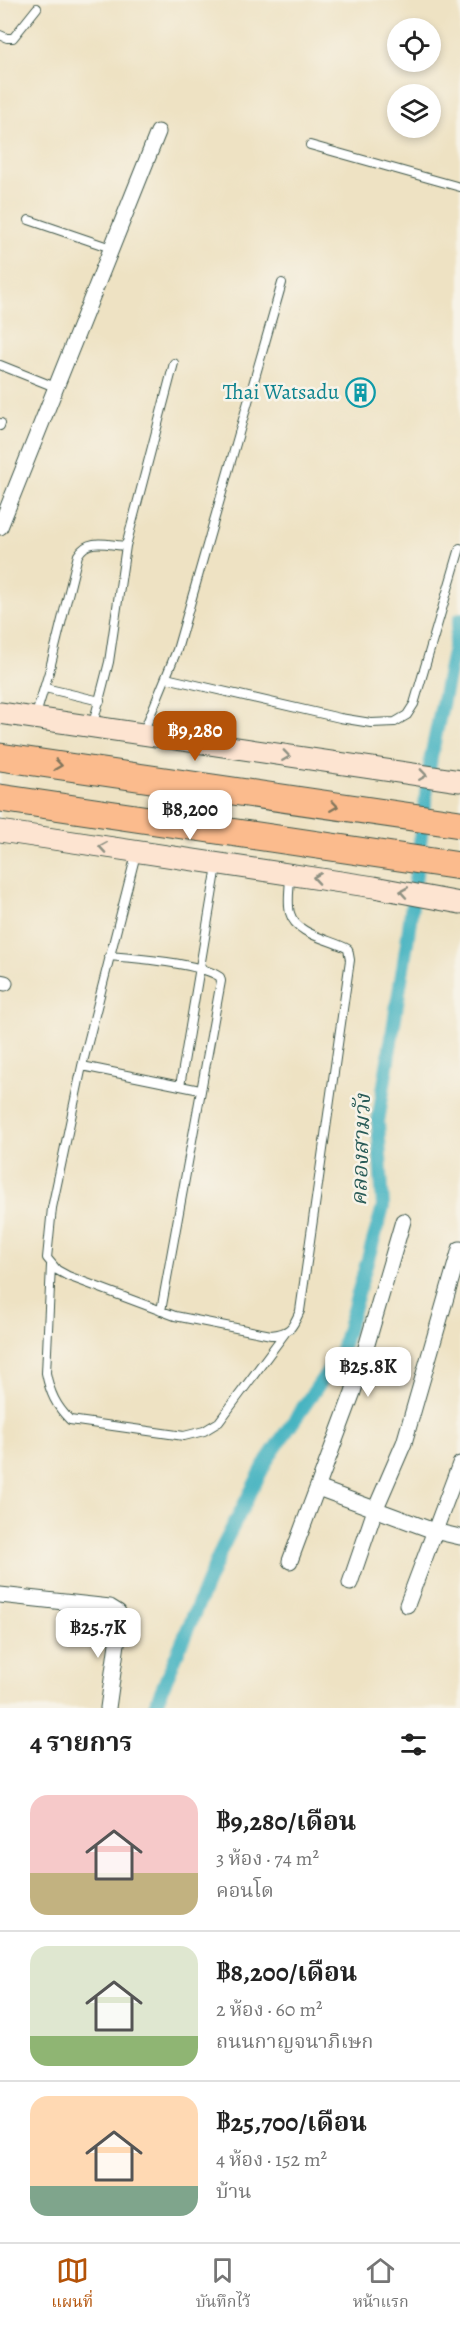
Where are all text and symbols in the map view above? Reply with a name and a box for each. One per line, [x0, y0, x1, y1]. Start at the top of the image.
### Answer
map controls [387, 18, 441, 138]
button: locate [387, 18, 441, 72]
button: layers [387, 84, 441, 138]
building icon: Thai Watsadu [344, 376, 376, 408]
place label: Thai Watsadu [223, 378, 340, 406]
pin: ฿9,280 [146, 711, 244, 762]
text: ฿9,280 [167, 717, 223, 744]
one-way arrow [282, 749, 291, 761]
one-way arrow [53, 759, 62, 771]
one-way arrow [419, 769, 428, 781]
pin: ฿8,200 [141, 790, 239, 841]
text: ฿8,200 [162, 796, 218, 823]
one-way arrow [329, 799, 339, 811]
one-way arrow [98, 841, 107, 853]
one-way arrow [312, 872, 322, 885]
one-way arrow [399, 886, 409, 899]
water label: คลองสามวัง [344, 1093, 378, 1206]
pin: ฿25.8K [319, 1347, 417, 1398]
text: ฿25.8K [339, 1353, 397, 1380]
pin: ฿25.7K [49, 1608, 147, 1659]
text: ฿25.7K [70, 1614, 126, 1641]
text: 4 รายการ [30, 1725, 133, 1760]
icon: filters [397, 1728, 430, 1761]
text: ฿9,280/เดือน [216, 1804, 356, 1839]
icon: home [78, 1819, 150, 1891]
text: 3 ห้อง · 74 m² [216, 1845, 319, 1872]
text: คอนโด [216, 1877, 274, 1904]
text: ฿8,200/เดือน [216, 1955, 357, 1990]
icon: home [78, 1970, 150, 2042]
text: 2 ห้อง · 60 m² [216, 1996, 323, 2023]
text: ถนนกาญจนาภิเษก [216, 2028, 374, 2055]
text: ฿25,700/เดือน [216, 2105, 367, 2140]
icon: home [78, 2120, 150, 2192]
text: 4 ห้อง · 152 m² [216, 2146, 327, 2173]
text: บ้าน [216, 2178, 252, 2205]
tab: แผนที่ [51, 2254, 93, 2316]
tab: บันทึกไว้ [196, 2254, 250, 2316]
tab: หน้าแรก [353, 2254, 409, 2316]

